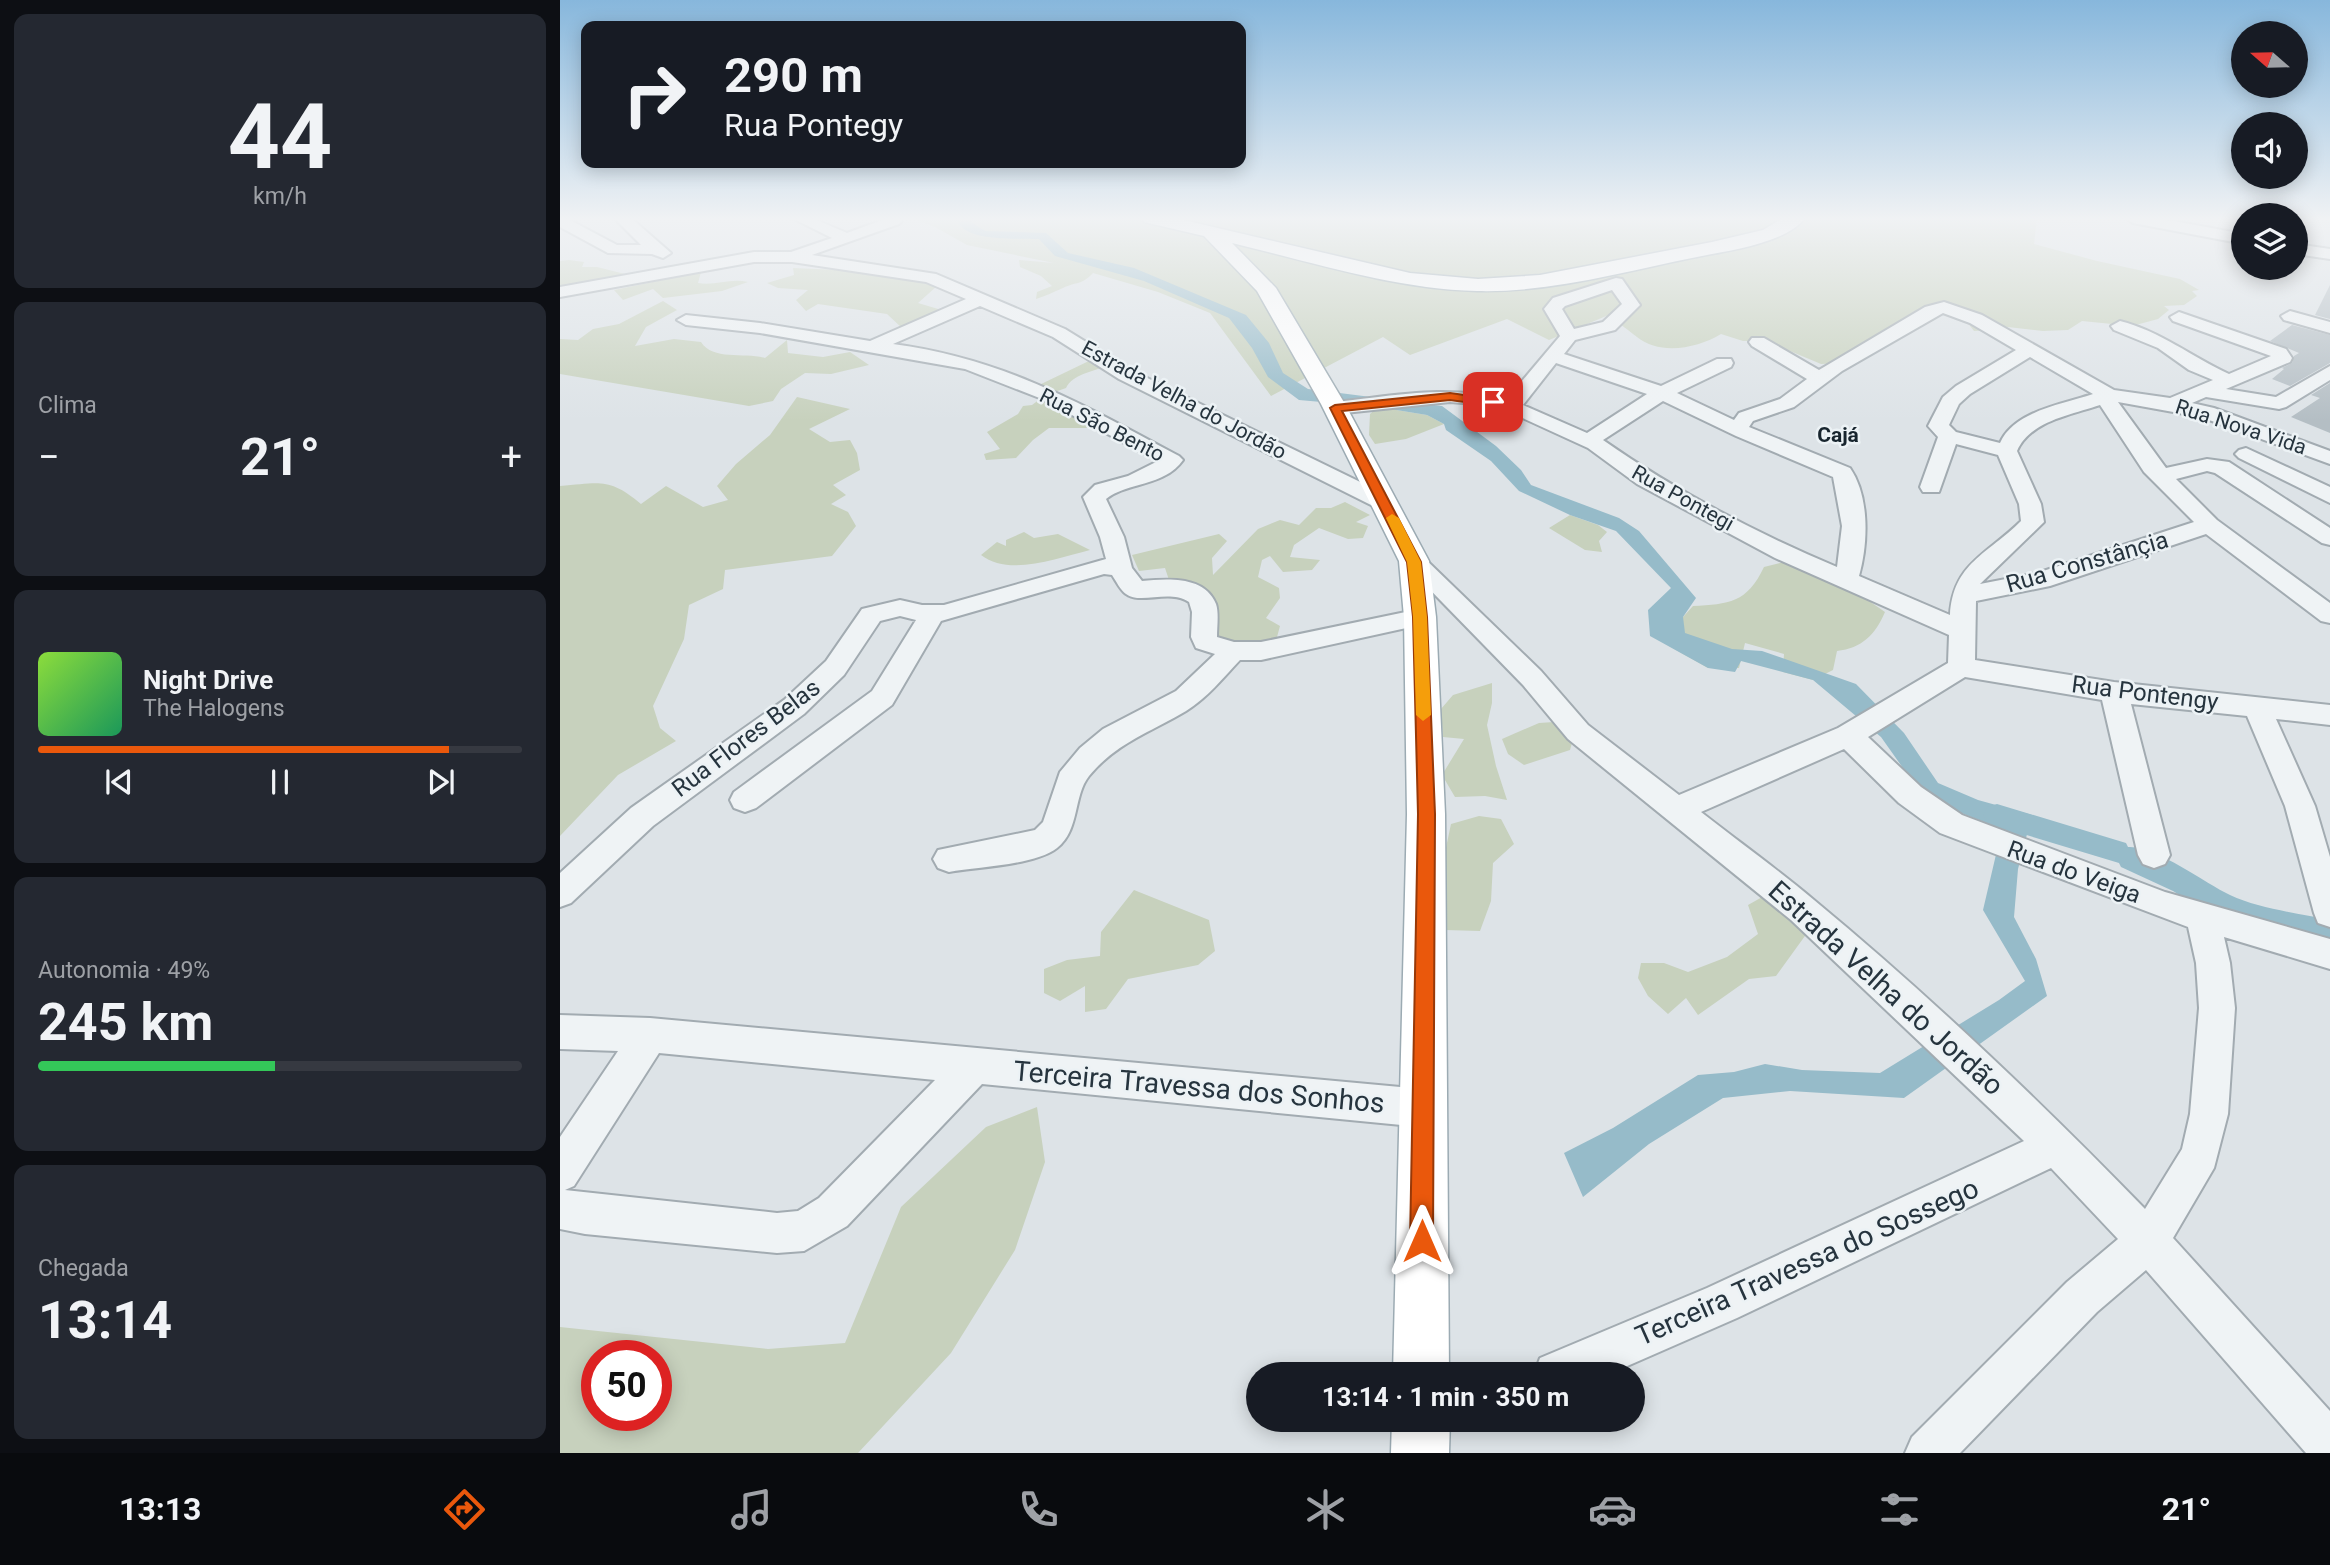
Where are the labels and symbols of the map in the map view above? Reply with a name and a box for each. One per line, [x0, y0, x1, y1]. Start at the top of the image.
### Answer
north arrow [2231, 21, 2308, 98]
street label: Estrada Velha do Jordão [1078, 336, 1290, 464]
pin [1463, 372, 1523, 432]
street label: Rua São Bento [1036, 383, 1168, 467]
street label: Rua Nova Vida [2172, 395, 2310, 459]
district label: Cajá [1817, 423, 1859, 447]
street label: Rua Pontegi [1628, 460, 1738, 536]
street label: Rua Constânçia [2003, 525, 2171, 599]
street label: Rua Pontengy [2070, 670, 2221, 716]
street label: Rua Flores Belas [667, 673, 825, 803]
street label: Rua do Veiga [2003, 835, 2145, 909]
street label: Estrada Velha do Jordão [1762, 874, 2010, 1102]
street label: Terceira Travessa dos Sonhos [1012, 1054, 1386, 1120]
street label: Terceira Travessa do Sossego [1630, 1171, 1984, 1353]
position arrow [1385, 1204, 1459, 1278]
speed limit sign: 50 [581, 1340, 672, 1431]

